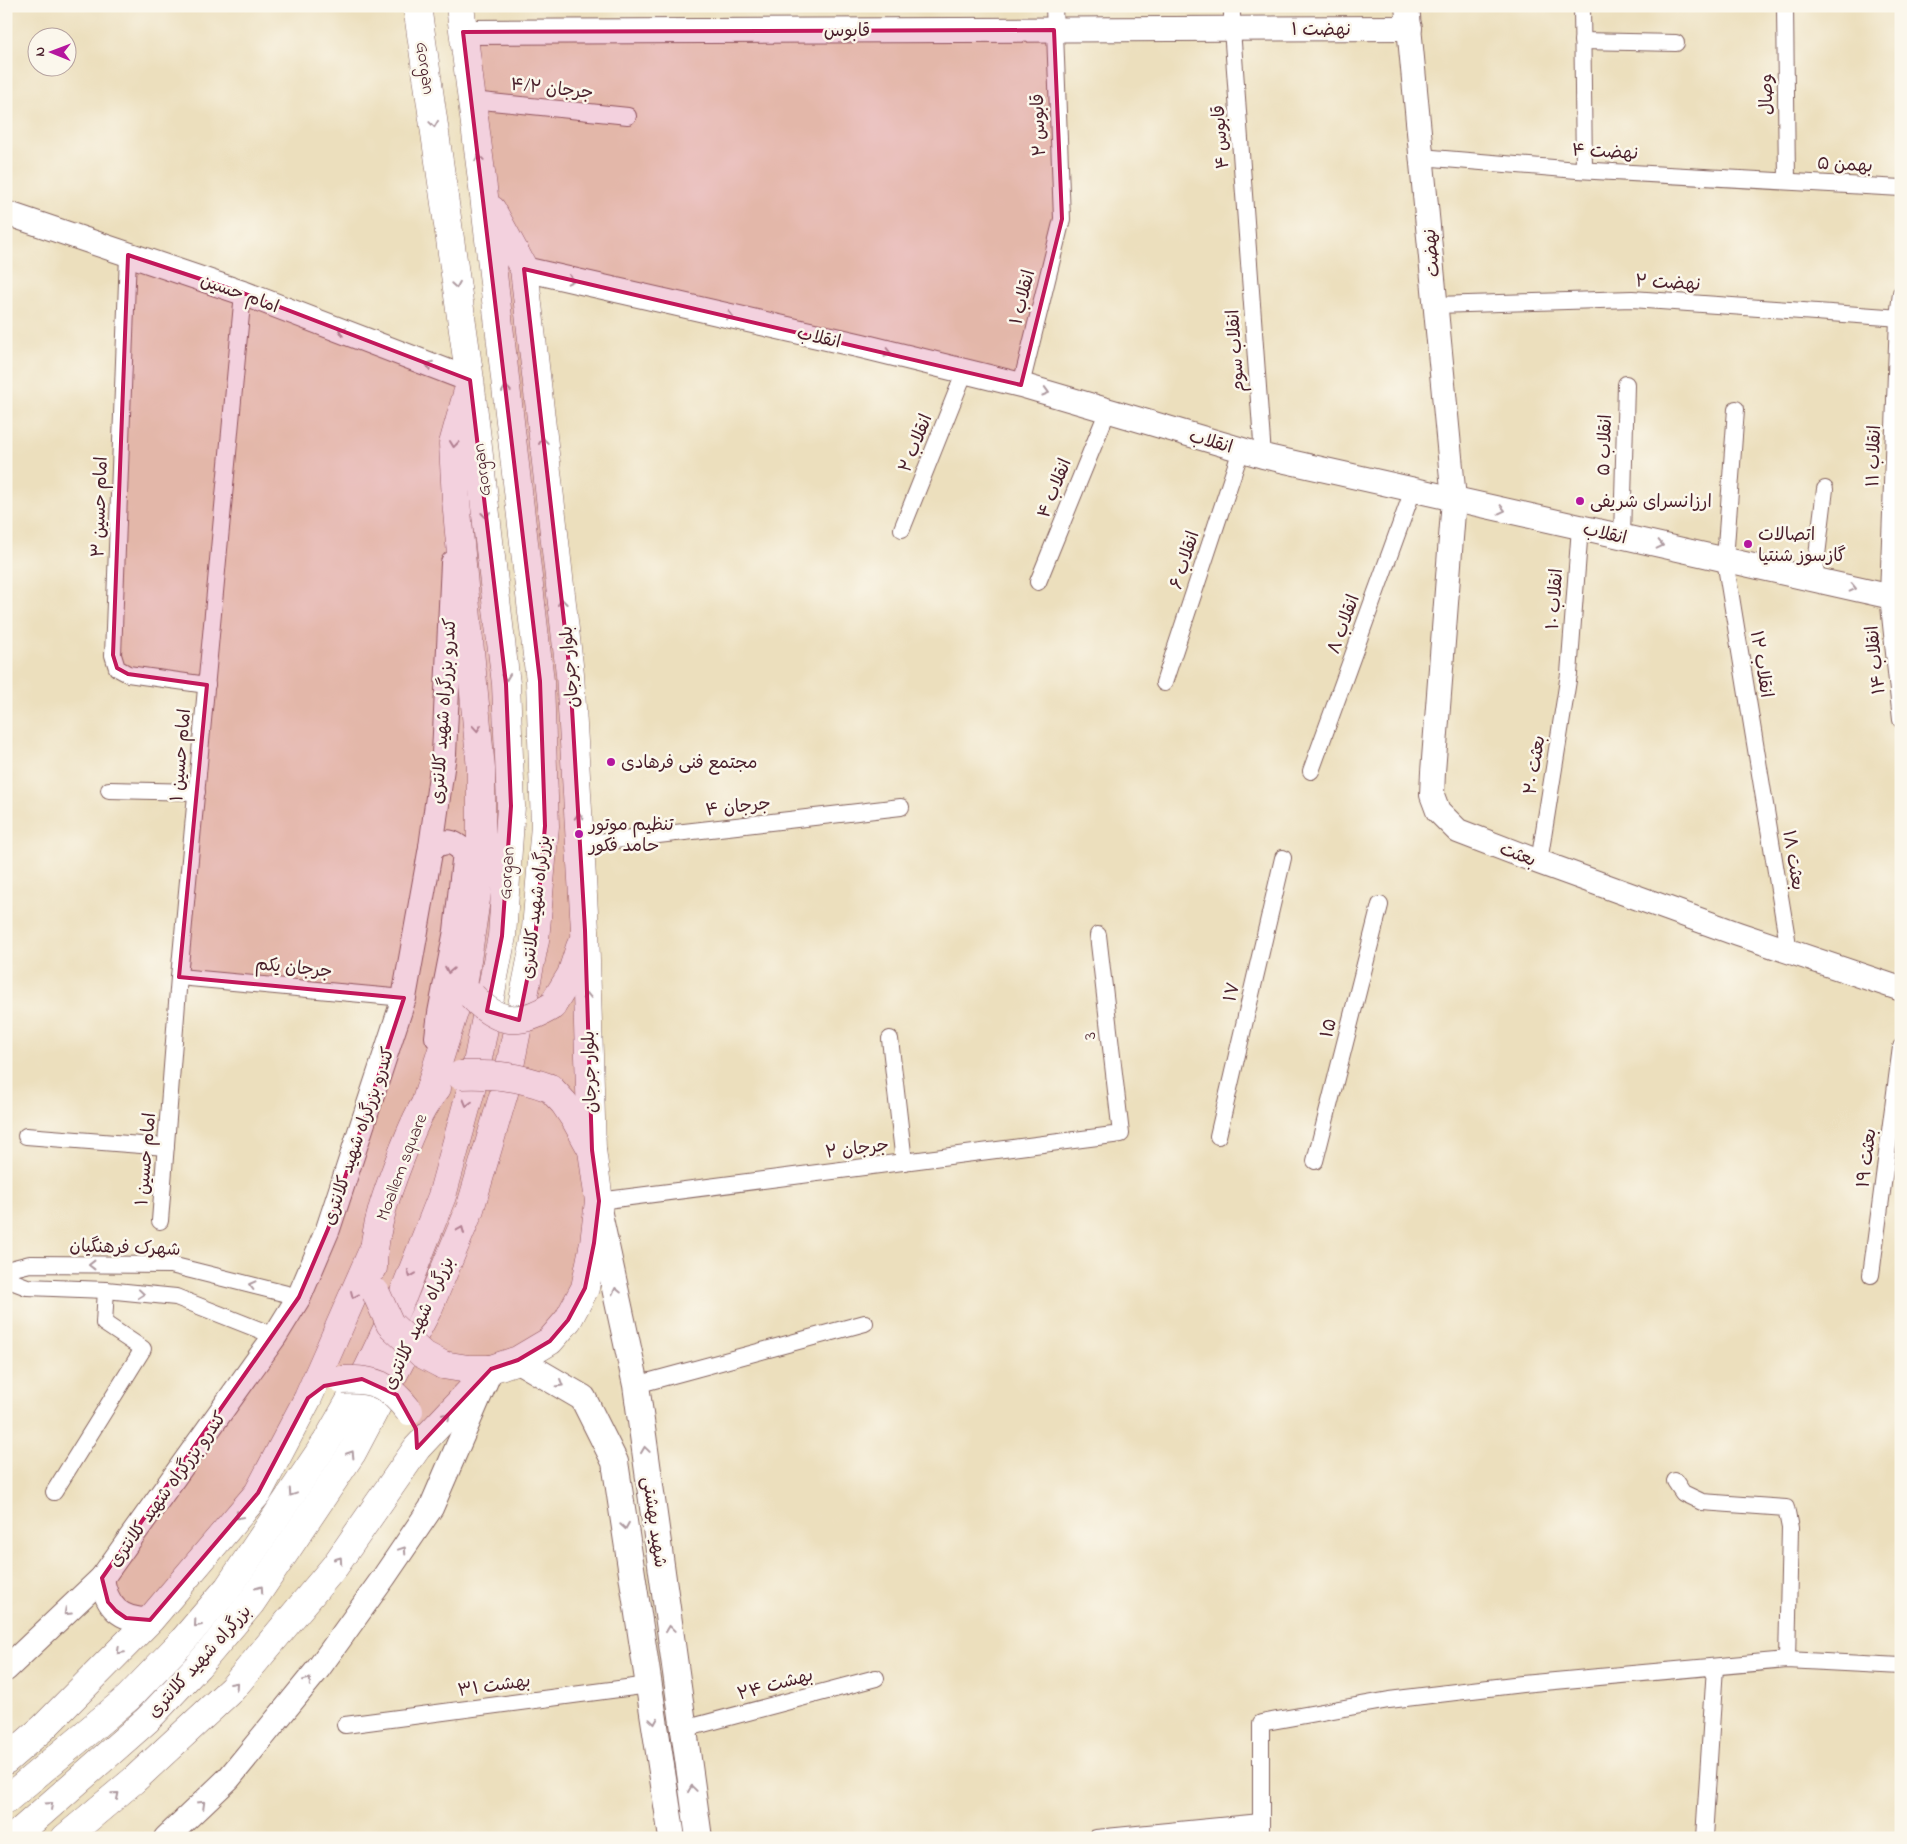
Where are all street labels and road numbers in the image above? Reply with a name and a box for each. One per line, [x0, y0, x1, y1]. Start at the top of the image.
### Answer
street label: ۱ نهضت [1291, 18, 1351, 44]
street label: قابوس [824, 19, 870, 45]
street label: Gorgan [406, 40, 441, 97]
street label: ۴/۲ جرجان [509, 73, 595, 107]
street label: وصال [1755, 73, 1781, 115]
street label: ۲ قابوس [1026, 93, 1054, 157]
street label: ۴ قابوس [1207, 104, 1237, 170]
street label: ۴ نهضت [1571, 138, 1639, 168]
street label: ۵ بهمن [1816, 152, 1873, 180]
street label: نهضت [1418, 228, 1448, 278]
street label: انقلاب ۱ [1005, 267, 1043, 328]
street label: امام حسین [196, 269, 282, 321]
street label: ۲ نهضت [1635, 269, 1701, 299]
street label: انقلاب سوم [1221, 309, 1253, 393]
street label: انقلاب [794, 321, 843, 357]
street label: ۲ انقلاب [893, 411, 940, 477]
street label: ۵ انقلاب [1592, 414, 1620, 476]
street label: انقلاب [1185, 424, 1235, 462]
street label: ۱۱ انقلاب [1861, 425, 1889, 488]
street label: Gorgan [467, 442, 500, 498]
street label: ۴ انقلاب [1032, 455, 1080, 523]
street label: امام حسین ۳ [86, 456, 116, 558]
street label: انقلاب [1580, 517, 1629, 553]
street label: ۶ انقلاب [1164, 528, 1208, 593]
street label: ۱۰ انقلاب [1541, 568, 1571, 631]
street label: ۸ انقلاب [1322, 591, 1368, 658]
street label: کندرو بزرگراه شهید کلانتری [426, 617, 464, 805]
street label: ۱۴ انقلاب [1860, 624, 1894, 695]
street label: بلوار جرجان [554, 625, 588, 709]
street label: ۱۲ انقلاب [1742, 629, 1778, 700]
street label: امام حسین ۱ [165, 708, 199, 803]
street label: ۲۰ بعثت [1518, 734, 1553, 797]
street label: ۴ جرجان [704, 792, 772, 824]
street label: ۱۸ بعثت [1774, 828, 1810, 892]
street label: بزرگراه شهید کلانتری [515, 834, 559, 981]
street label: بعثت [1495, 837, 1539, 875]
street label: Gorgan [493, 846, 524, 901]
street label: جرجان یکم [254, 952, 334, 986]
street label: ۱۷ [1218, 980, 1248, 1005]
street label: ۱۵ [1315, 1016, 1345, 1041]
street label: بلوار جرجان [577, 1030, 605, 1114]
street label: 3 [1078, 1030, 1104, 1041]
street label: کندرو بزرگراه شهید کلانتری [317, 1044, 403, 1229]
street label: Moallem square [371, 1110, 436, 1225]
street label: امام حسین ۱ [130, 1112, 164, 1207]
street label: بعثت ۱۹ [1851, 1127, 1885, 1189]
street label: جرجان ۲ [824, 1133, 891, 1167]
street label: شهرک فرهنگیان [69, 1234, 181, 1264]
street label: بزرگراه شهید کلانتری [377, 1253, 462, 1395]
street label: کندرو بزرگراه شهید کلانتری [103, 1407, 234, 1573]
street label: شهید بهشتی [634, 1475, 672, 1570]
street label: بزرگراه شهید کلانتری [142, 1600, 259, 1725]
street label: بهشت ۲۴ [735, 1663, 816, 1709]
street label: بهشت ۳۱ [456, 1669, 532, 1705]

